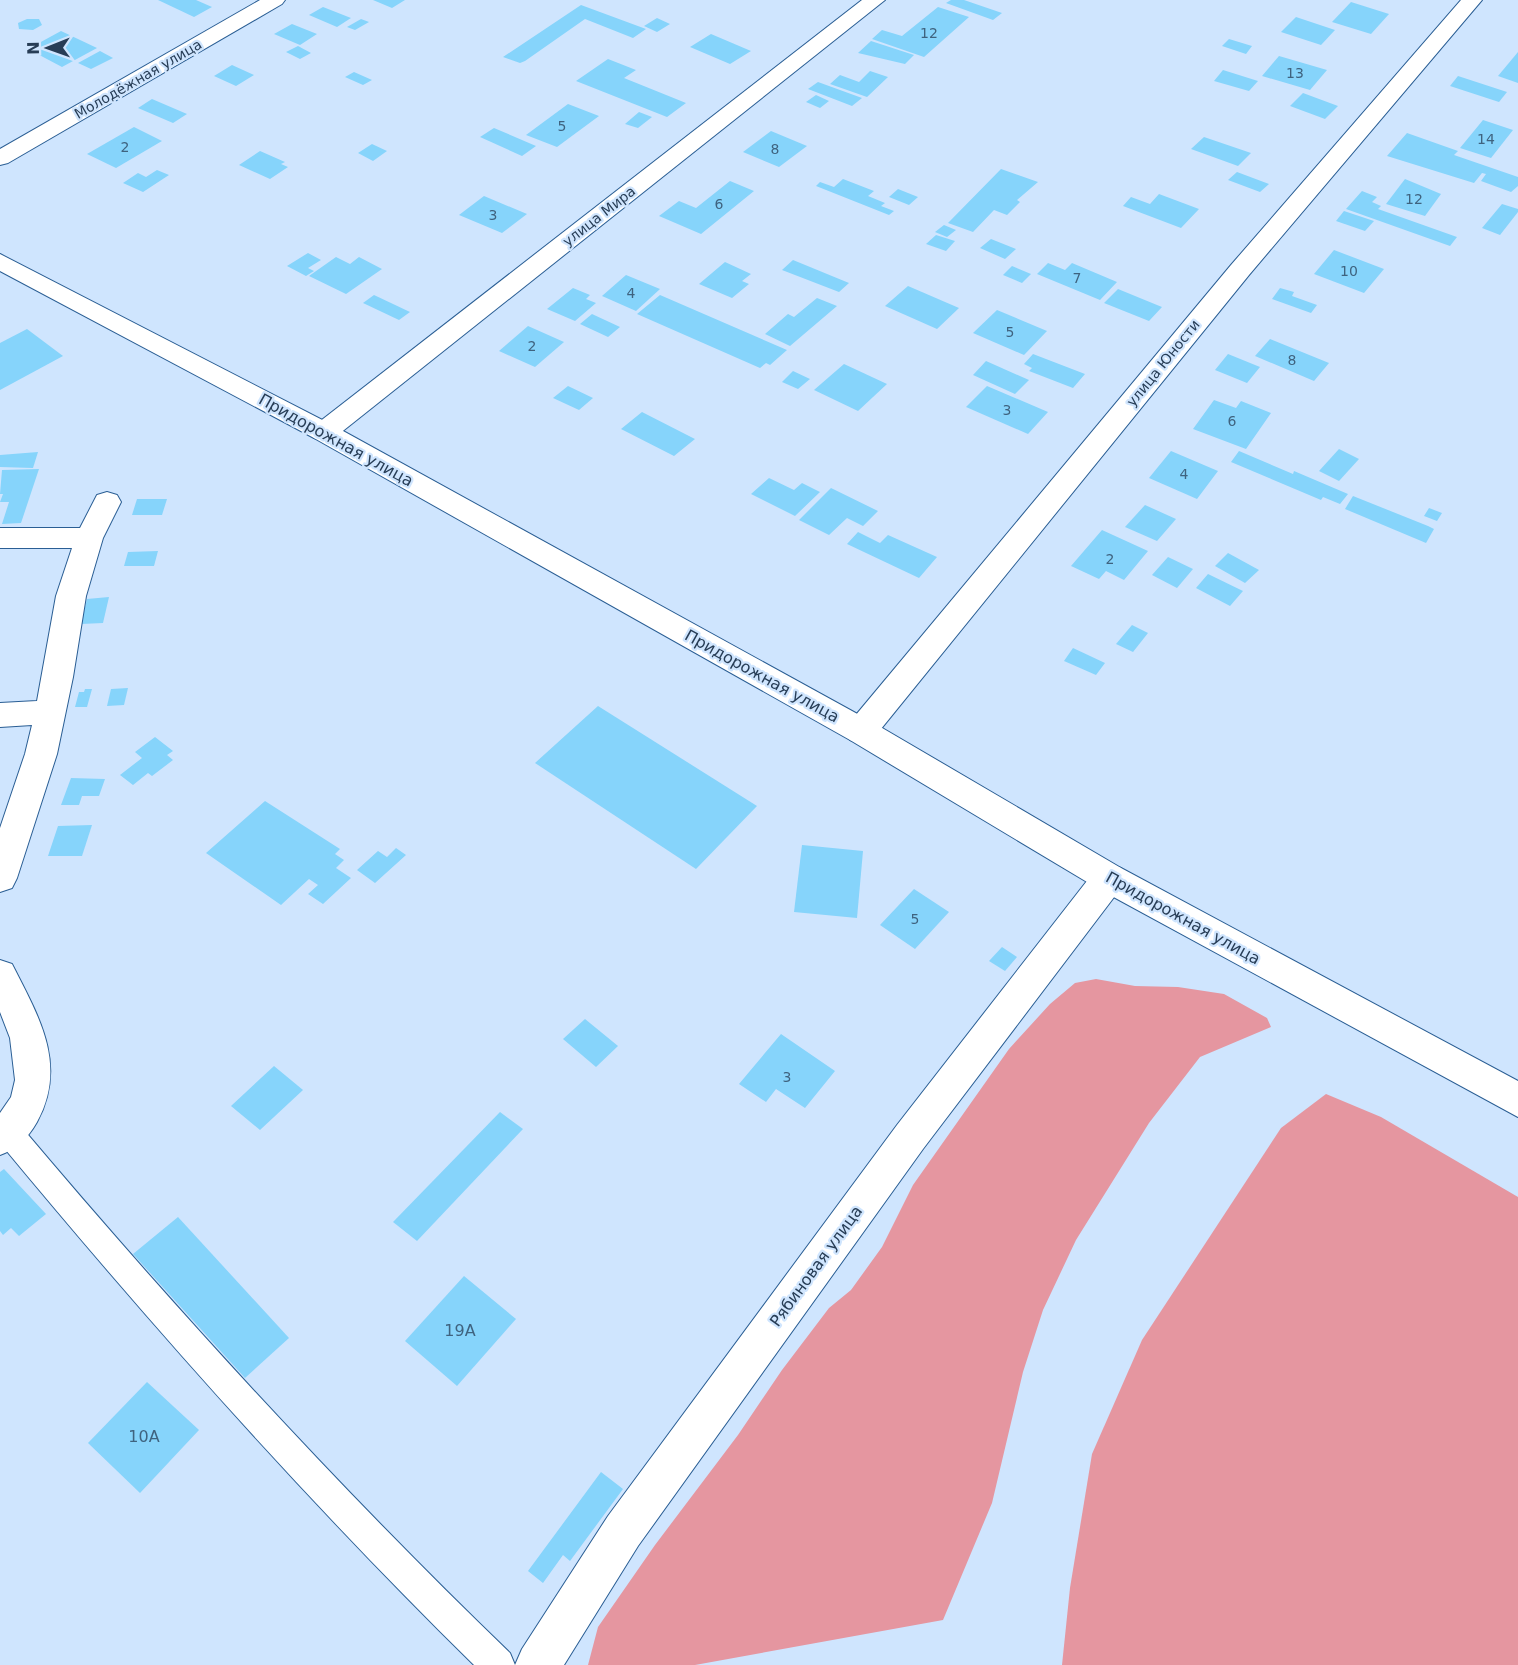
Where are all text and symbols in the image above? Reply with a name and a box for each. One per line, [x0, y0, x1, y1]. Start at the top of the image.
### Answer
north arrow [18, 18, 78, 78]
house number: 12 [920, 25, 938, 41]
street label: Молодёжная улица [72, 36, 204, 122]
text: N [24, 41, 43, 55]
house number: 13 [1286, 65, 1304, 81]
house number: 5 [558, 118, 566, 134]
house number: 14 [1477, 131, 1495, 147]
house number: 2 [121, 139, 129, 155]
house number: 8 [771, 141, 779, 157]
street label: улица Мира [560, 183, 638, 249]
house number: 12 [1405, 191, 1423, 207]
house number: 6 [715, 196, 724, 212]
house number: 3 [489, 207, 497, 223]
house number: 10 [1340, 263, 1358, 279]
house number: 7 [1073, 270, 1081, 286]
house number: 4 [627, 285, 636, 301]
street label: улица Юности [1123, 317, 1203, 409]
house number: 5 [1006, 324, 1014, 340]
house number: 2 [528, 338, 536, 354]
house number: 8 [1288, 352, 1296, 368]
street label: Придорожная улица [255, 390, 417, 490]
house number: 3 [1003, 402, 1011, 418]
house number: 6 [1228, 413, 1237, 429]
house number: 4 [1180, 466, 1189, 482]
house number: 2 [1106, 551, 1114, 567]
street label: Придорожная улица [681, 626, 843, 726]
street label: Придорожная улица [1102, 868, 1264, 968]
house number: 5 [911, 911, 919, 927]
house number: 3 [783, 1069, 791, 1085]
street label: Рябиновая улица [766, 1202, 866, 1330]
house number: 19А [444, 1321, 476, 1340]
house number: 10А [128, 1427, 160, 1446]

